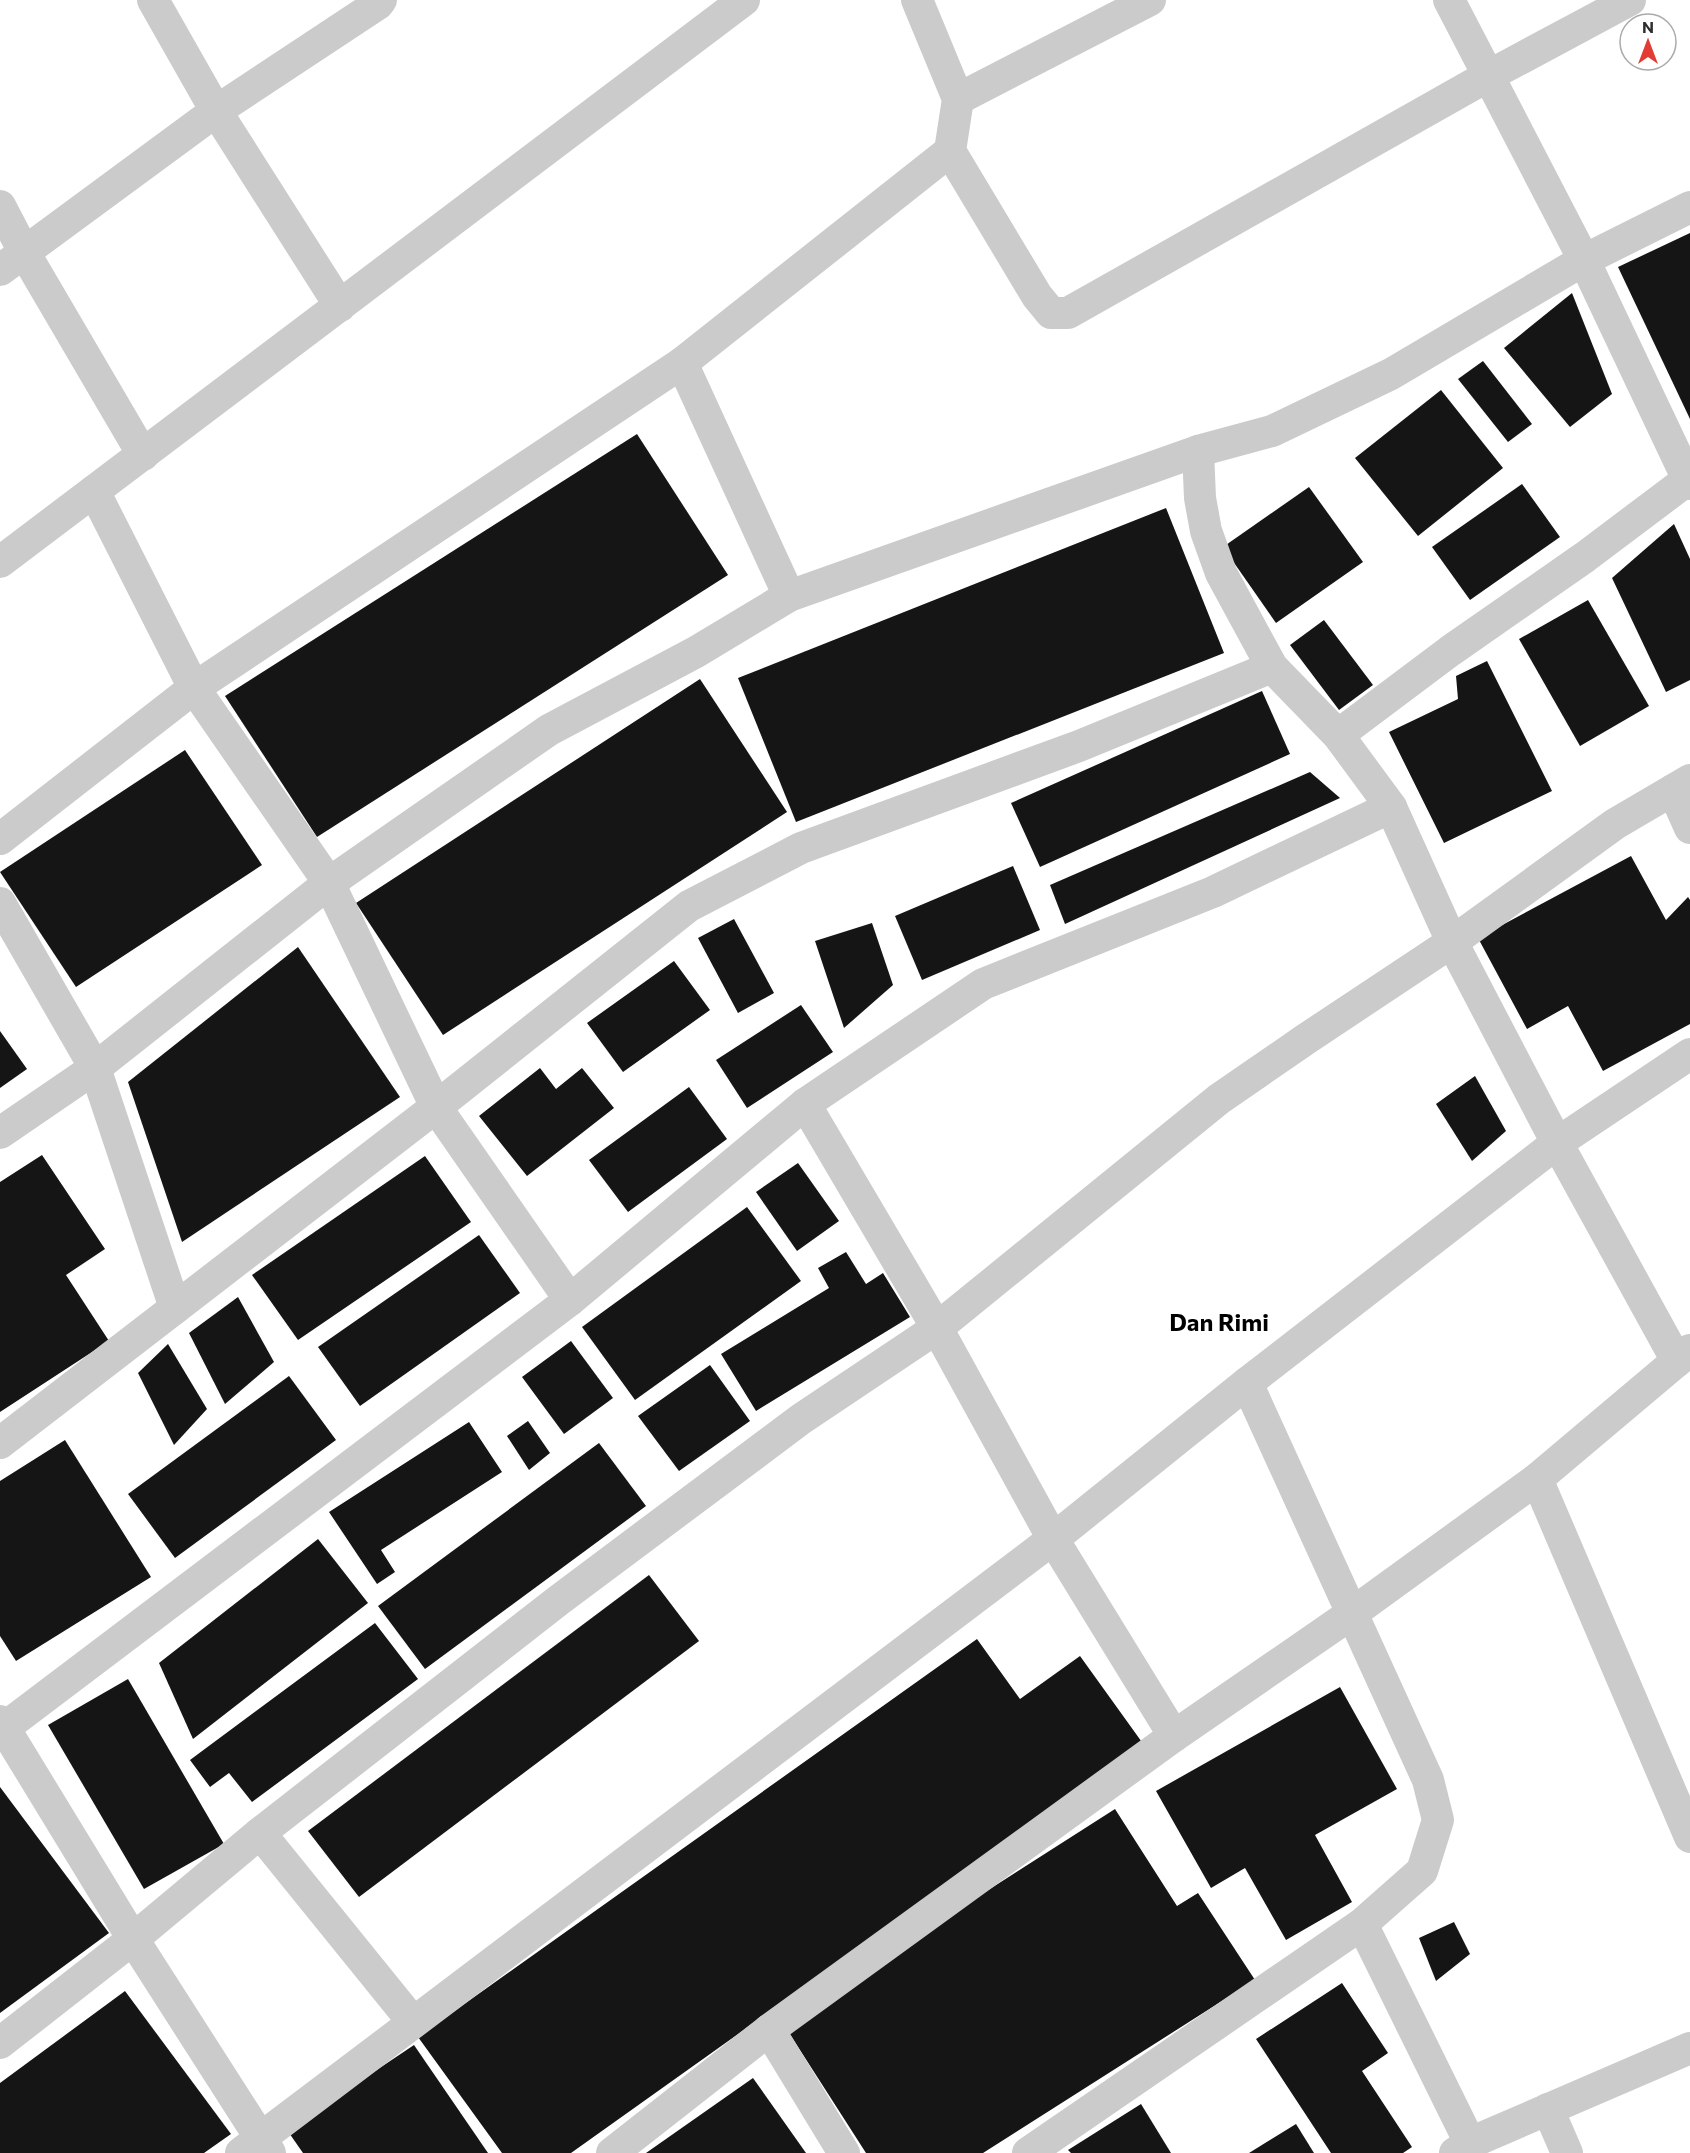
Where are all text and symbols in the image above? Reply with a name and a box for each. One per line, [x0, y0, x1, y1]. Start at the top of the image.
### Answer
north arrow [1618, 12, 1678, 72]
text: N [1642, 17, 1654, 36]
district label: Dan Rimi [1169, 1307, 1269, 1336]

